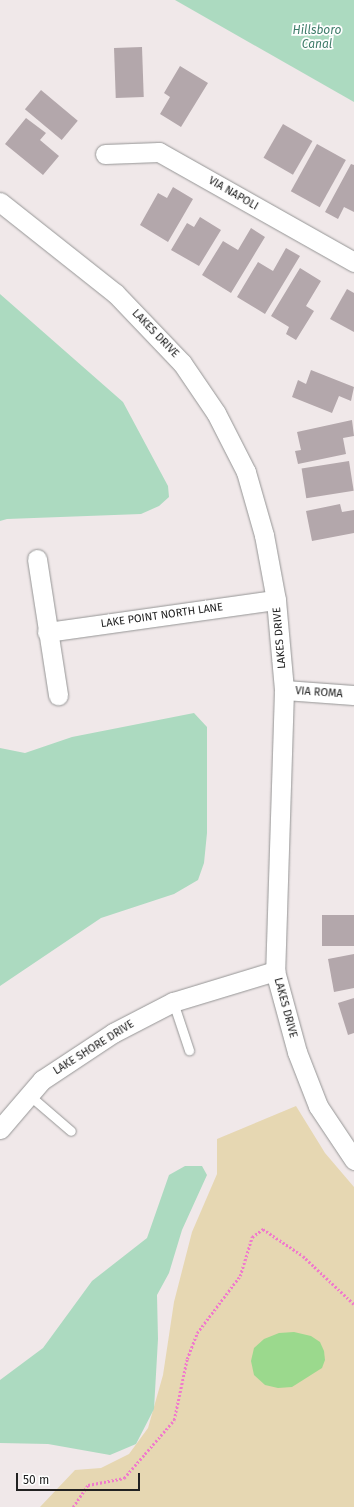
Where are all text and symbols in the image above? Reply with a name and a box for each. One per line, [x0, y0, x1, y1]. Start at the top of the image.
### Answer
water label: Hillsboro Canal [293, 24, 341, 52]
street label: VIA NAPOLI [206, 175, 260, 213]
street label: LAKES DRIVE [129, 307, 181, 361]
street label: LAKE POINT NORTH LANE [100, 601, 224, 631]
street label: LAKES DRIVE [271, 607, 289, 669]
street label: VIA ROMA [295, 685, 343, 701]
street label: LAKES DRIVE [271, 976, 299, 1040]
street label: LAKE SHORE DRIVE [51, 1018, 137, 1078]
scale bar [18, 1465, 142, 1491]
text: 50 m [23, 1473, 49, 1487]

